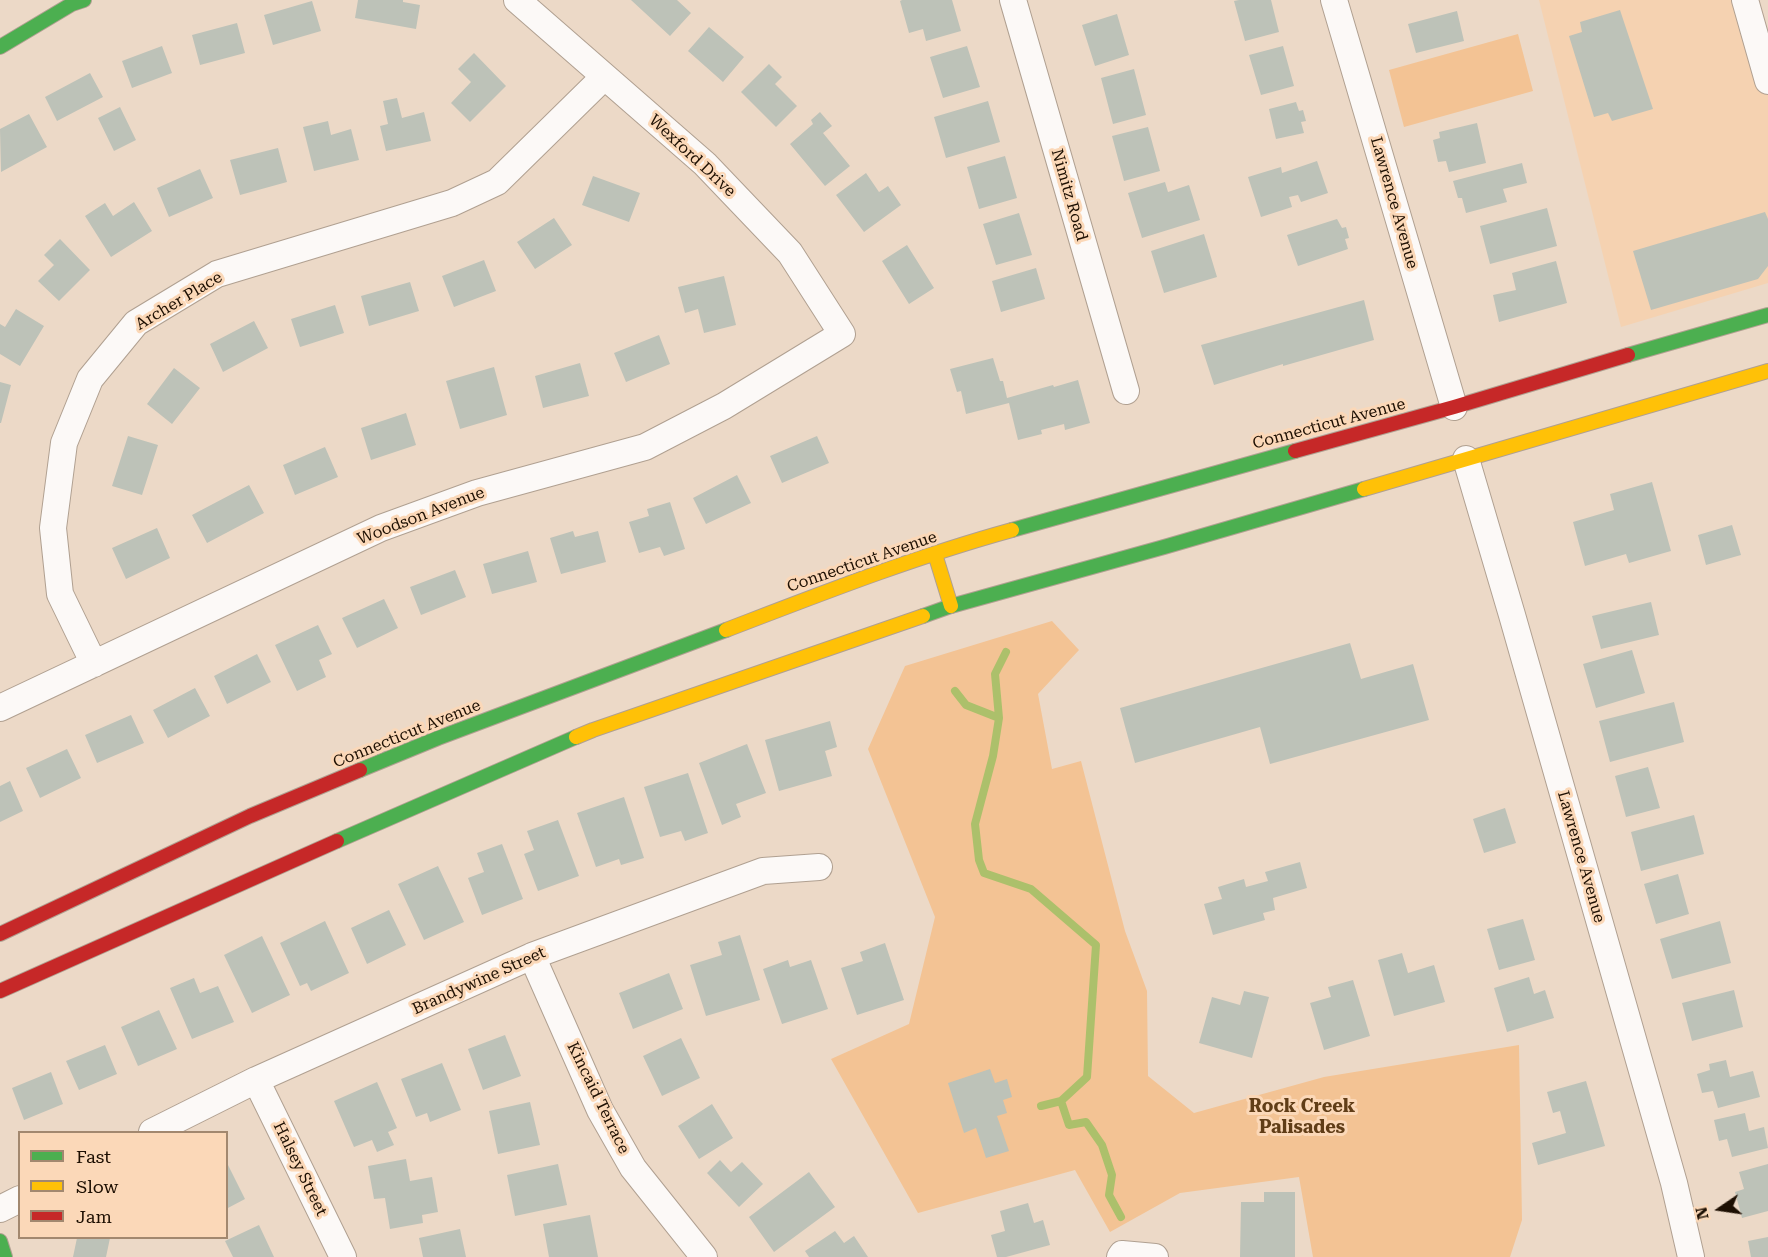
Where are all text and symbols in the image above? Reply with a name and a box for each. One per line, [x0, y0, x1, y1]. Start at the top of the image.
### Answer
street label: Wexford Drive [645, 111, 739, 201]
street label: Lawrence Avenue [1366, 135, 1422, 271]
street label: Nimitz Road [1047, 147, 1091, 243]
street label: Archer Place [132, 268, 226, 334]
street label: Connecticut Avenue [1251, 394, 1407, 454]
street label: Woodson Avenue [355, 483, 487, 549]
street label: Connecticut Avenue [785, 527, 939, 597]
street label: Connecticut Avenue [331, 696, 483, 772]
street label: Lawrence Avenue [1553, 789, 1609, 925]
street label: Brandywine Street [410, 943, 548, 1019]
street label: Kincaid Terrace [563, 1039, 633, 1157]
district label: Rock Creek Palisades [1249, 1096, 1355, 1138]
street label: Halsey Street [269, 1119, 331, 1219]
legend [18, 1131, 228, 1239]
text: Fast [76, 1146, 111, 1167]
text: Slow [76, 1176, 118, 1197]
north arrow [1690, 1179, 1750, 1239]
text: N [1691, 1205, 1713, 1221]
text: Jam [76, 1206, 112, 1227]

